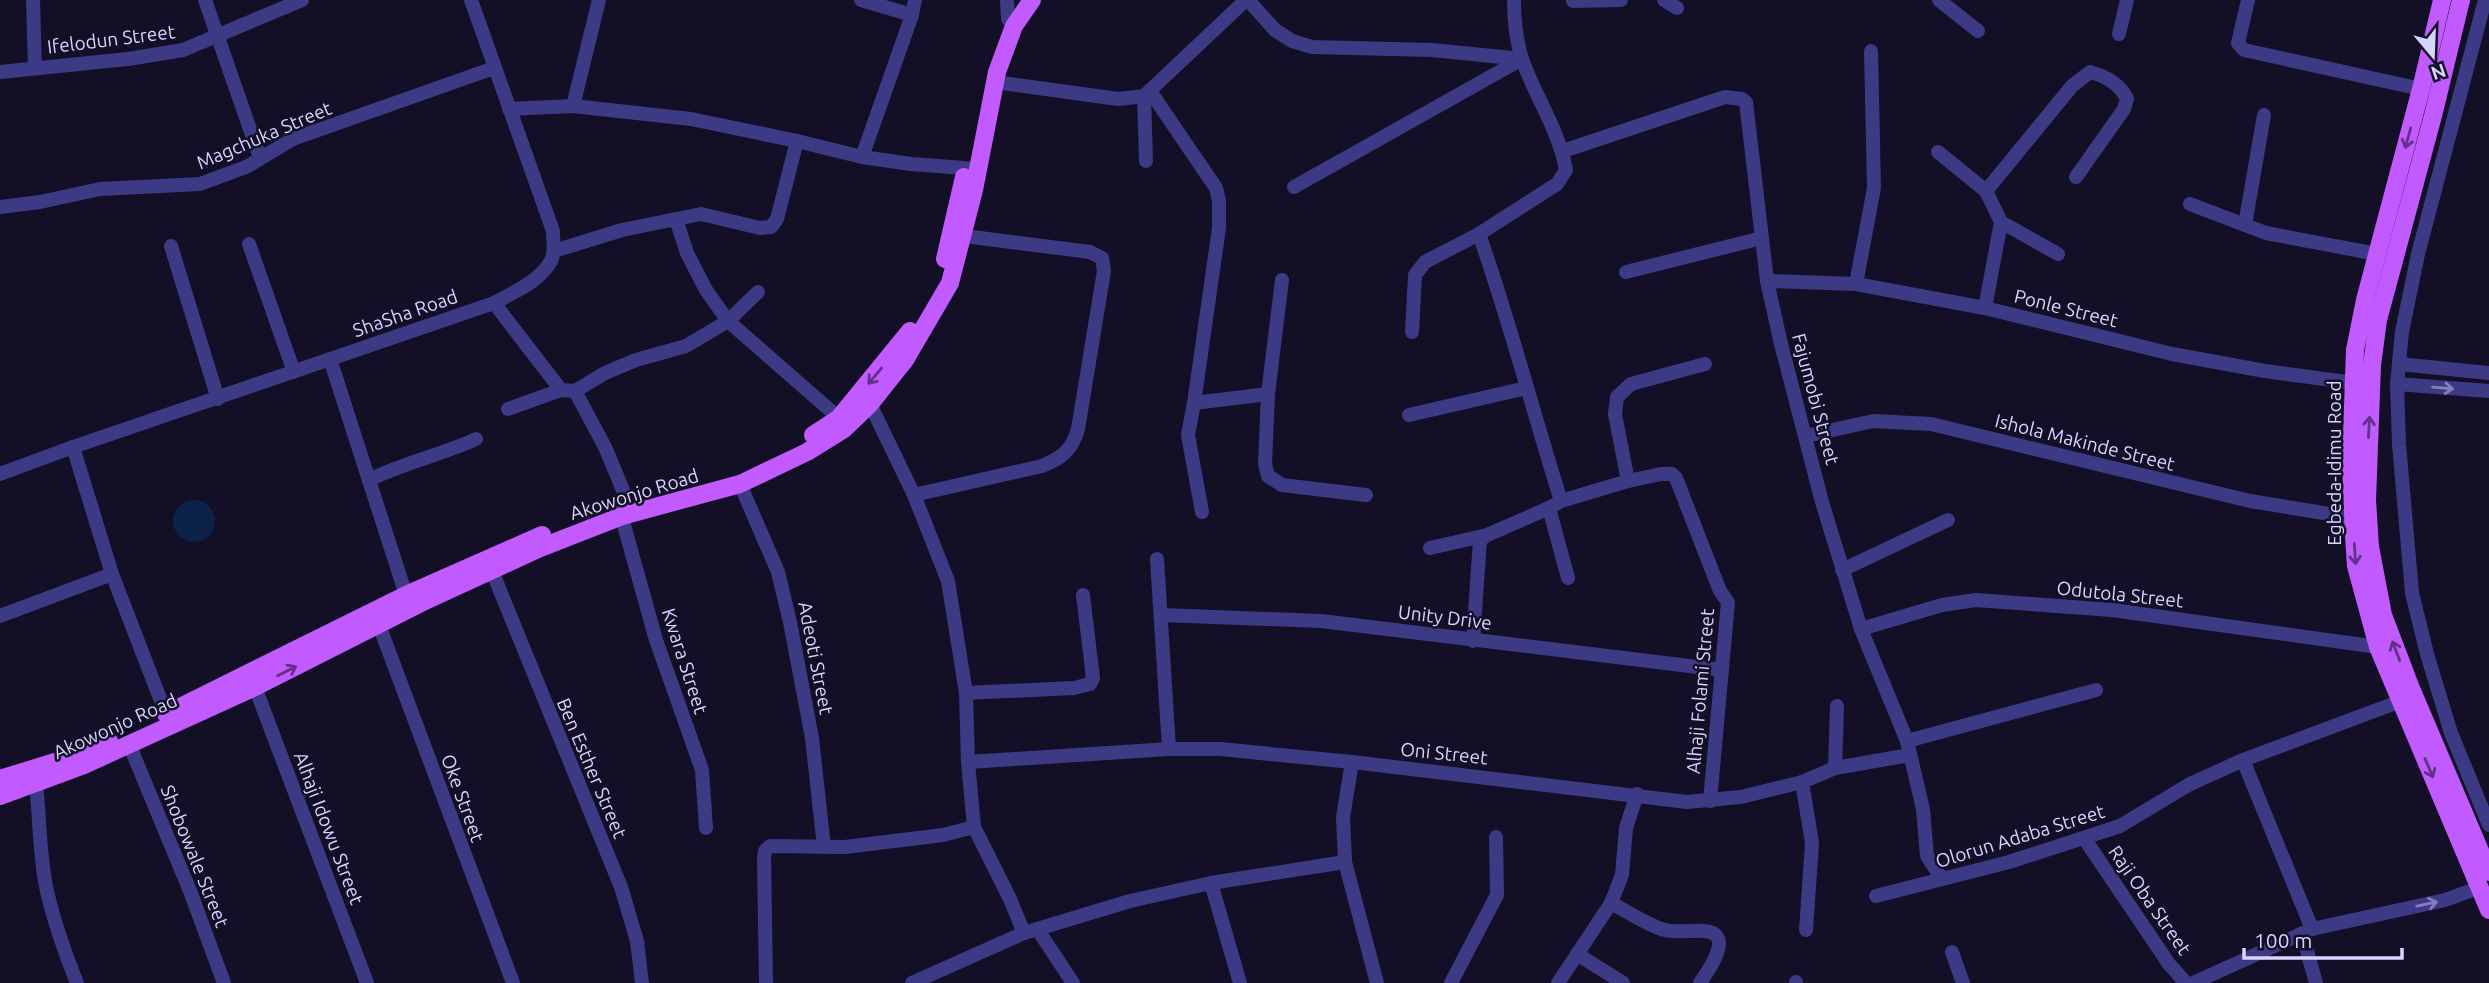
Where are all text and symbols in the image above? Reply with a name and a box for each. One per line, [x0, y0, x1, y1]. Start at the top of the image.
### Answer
street label: Ifelodun Street [46, 20, 177, 58]
north arrow [2398, 21, 2468, 91]
text: N [2428, 59, 2449, 85]
street label: Magchuka Street [193, 96, 335, 173]
one-way arrow [2401, 126, 2414, 149]
street label: ShaSha Road [350, 285, 460, 341]
street label: Ponle Street [2012, 285, 2121, 332]
street label: Fajumobi Street [1788, 331, 1844, 468]
one-way arrow [867, 367, 882, 385]
street label: Egbeda-Idimu Road [2323, 380, 2345, 546]
one-way arrow [2431, 381, 2454, 394]
street label: Ishola Makinde Street [1993, 409, 2178, 475]
one-way arrow [2363, 416, 2376, 439]
street label: Akowonjo Road [567, 464, 701, 524]
one-way arrow [2349, 543, 2362, 566]
street label: Odutola Street [2055, 576, 2185, 612]
street label: Adeoti Street [794, 600, 838, 717]
street label: Unity Drive [1397, 600, 1493, 634]
street label: Kwara Street [658, 605, 713, 717]
street label: Alhaji Folami Street [1682, 607, 1718, 775]
one-way arrow [2389, 641, 2402, 662]
one-way arrow [276, 664, 297, 678]
street label: Akowonjo Road [50, 689, 180, 763]
street label: Ben Esther Street [553, 695, 632, 842]
street label: Oni Street [1399, 737, 1489, 769]
street label: Alhaji Idowu Street [290, 749, 368, 908]
street label: Oke Street [437, 751, 489, 845]
one-way arrow [2424, 757, 2437, 779]
street label: Shobowale Street [156, 782, 234, 931]
street label: Olorun Adaba Street [1933, 800, 2108, 872]
street label: Raji Oba Street [2104, 841, 2196, 959]
one-way arrow [2415, 896, 2438, 910]
scale bar [2244, 916, 2402, 960]
text: 100 m [2254, 928, 2312, 952]

